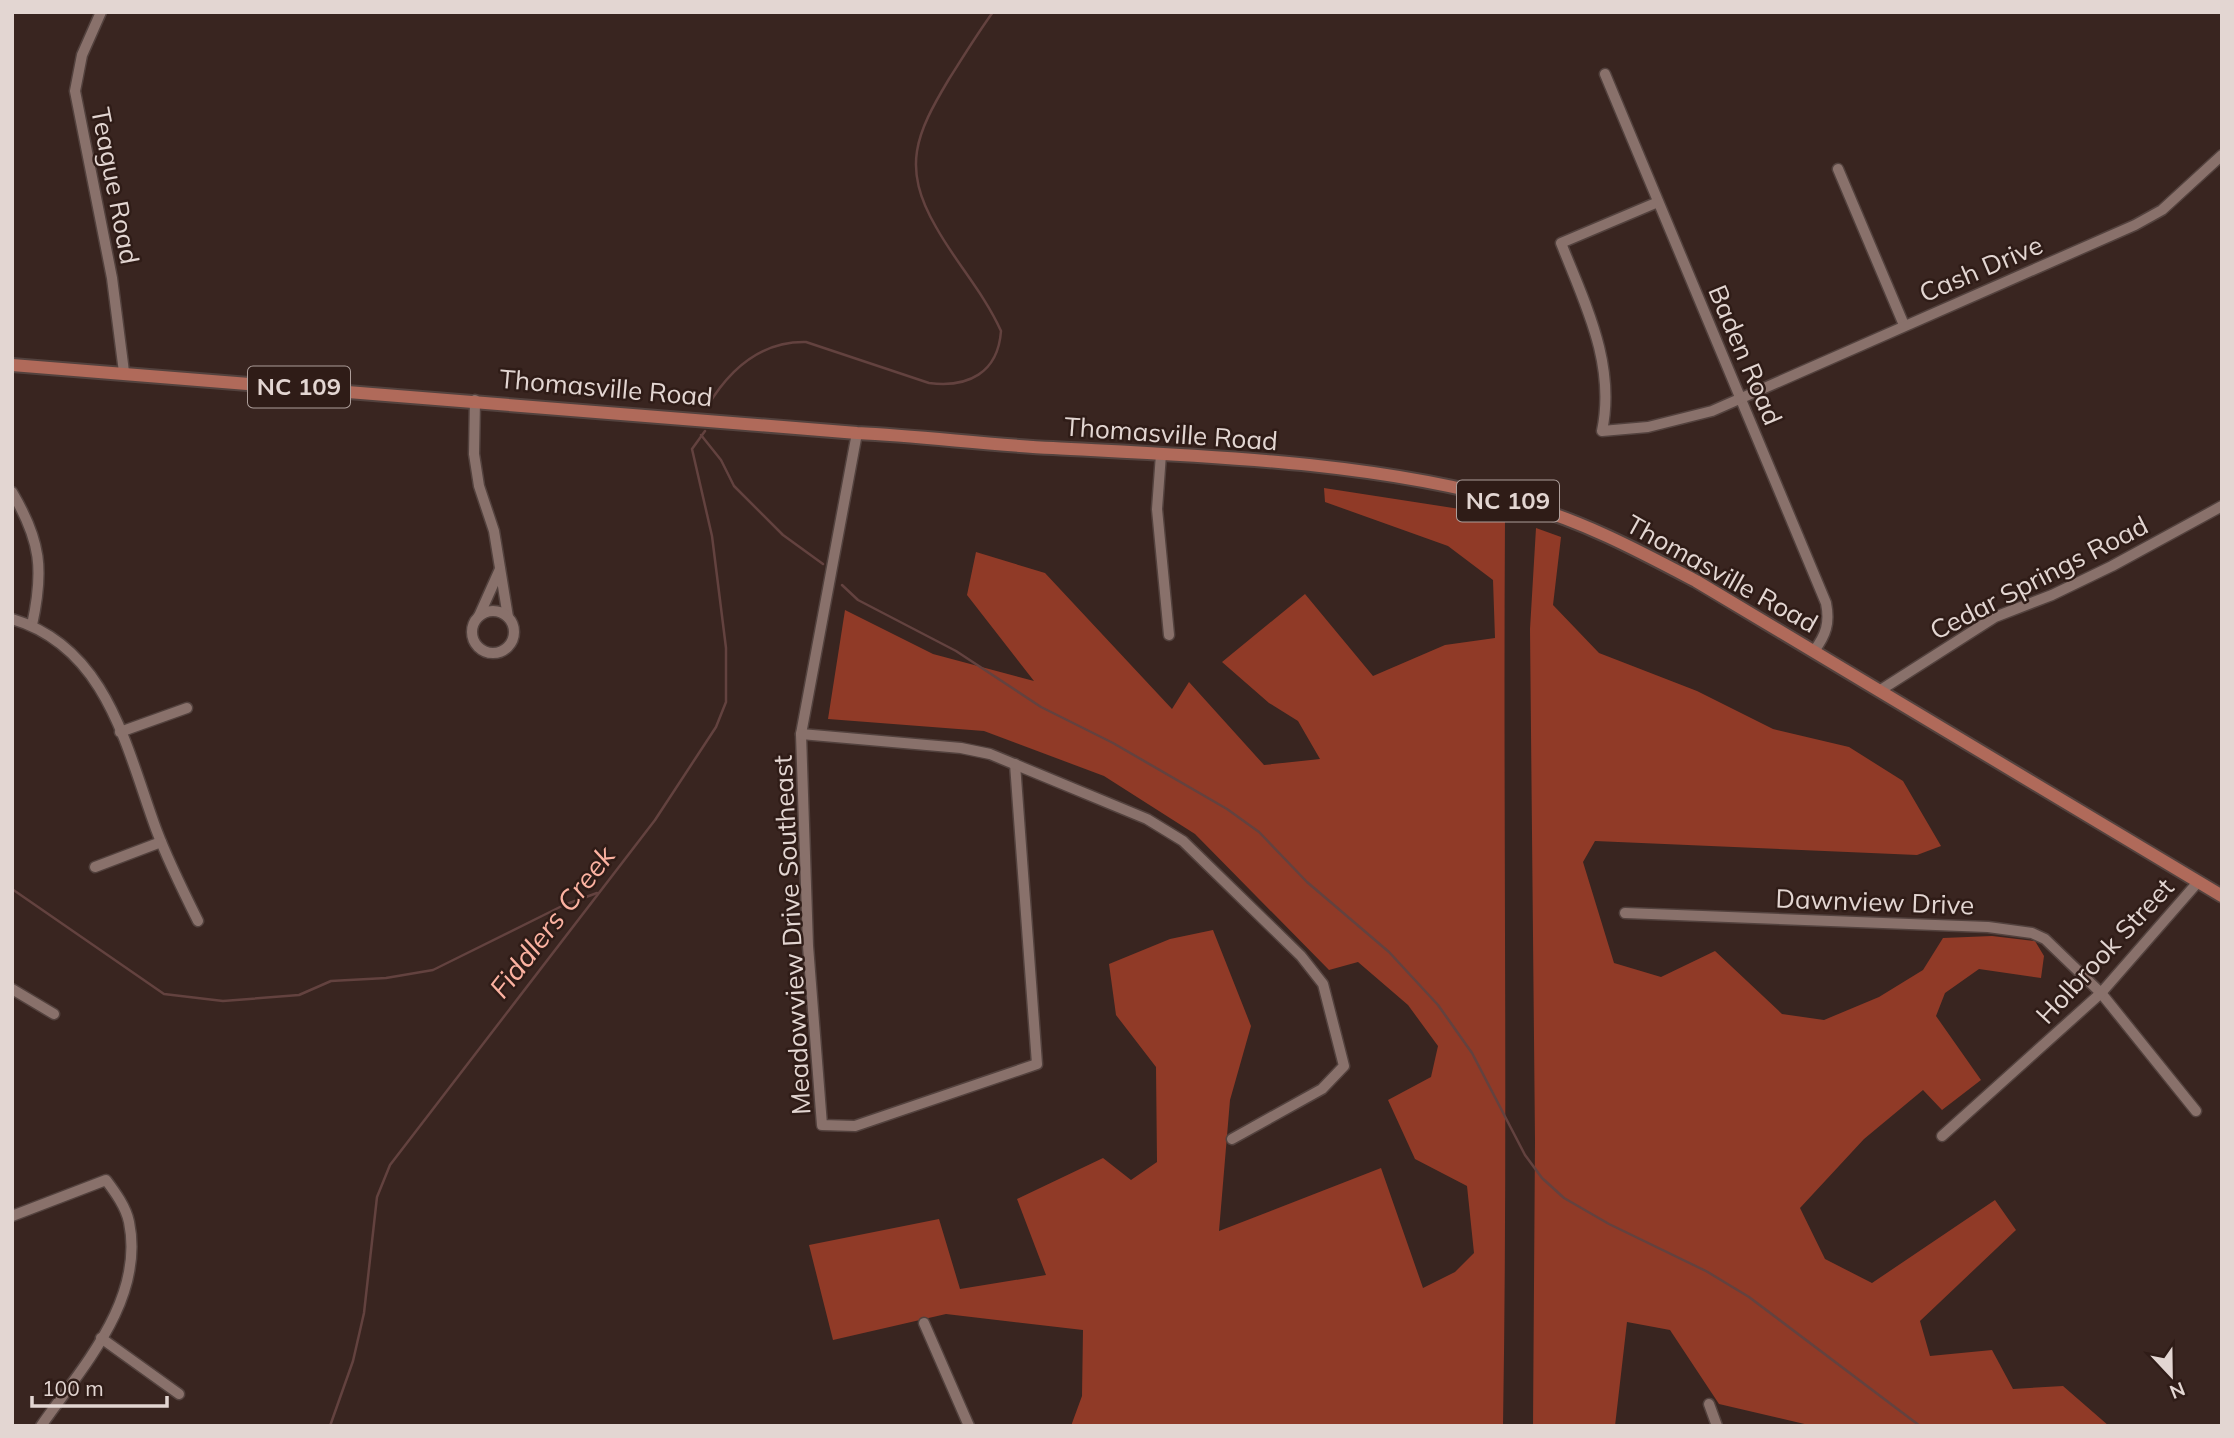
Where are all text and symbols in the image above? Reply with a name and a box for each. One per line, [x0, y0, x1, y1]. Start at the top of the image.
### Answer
street label: Teague Road [84, 105, 147, 267]
street label: Cash Drive [1914, 228, 2047, 309]
street label: Baden Road [1701, 280, 1790, 430]
street label: Thomasville Road [498, 362, 714, 413]
road number: NC 109 [248, 366, 350, 408]
street label: Thomasville Road [1063, 410, 1279, 457]
road number: NC 109 [1457, 480, 1559, 522]
street label: Thomasville Road [1621, 507, 1824, 640]
street label: Cedar Springs Road [1924, 508, 2153, 647]
street label: Meadowview Drive Southeast [766, 754, 817, 1116]
water label: Fiddlers Creek [481, 838, 623, 1005]
street label: Holbrook Street [2029, 871, 2181, 1031]
street label: Dawnview Drive [1775, 882, 1975, 921]
north arrow [2136, 1340, 2206, 1410]
scale bar [32, 1364, 166, 1408]
text: 100 m [42, 1375, 104, 1401]
text: N [2166, 1377, 2189, 1405]

